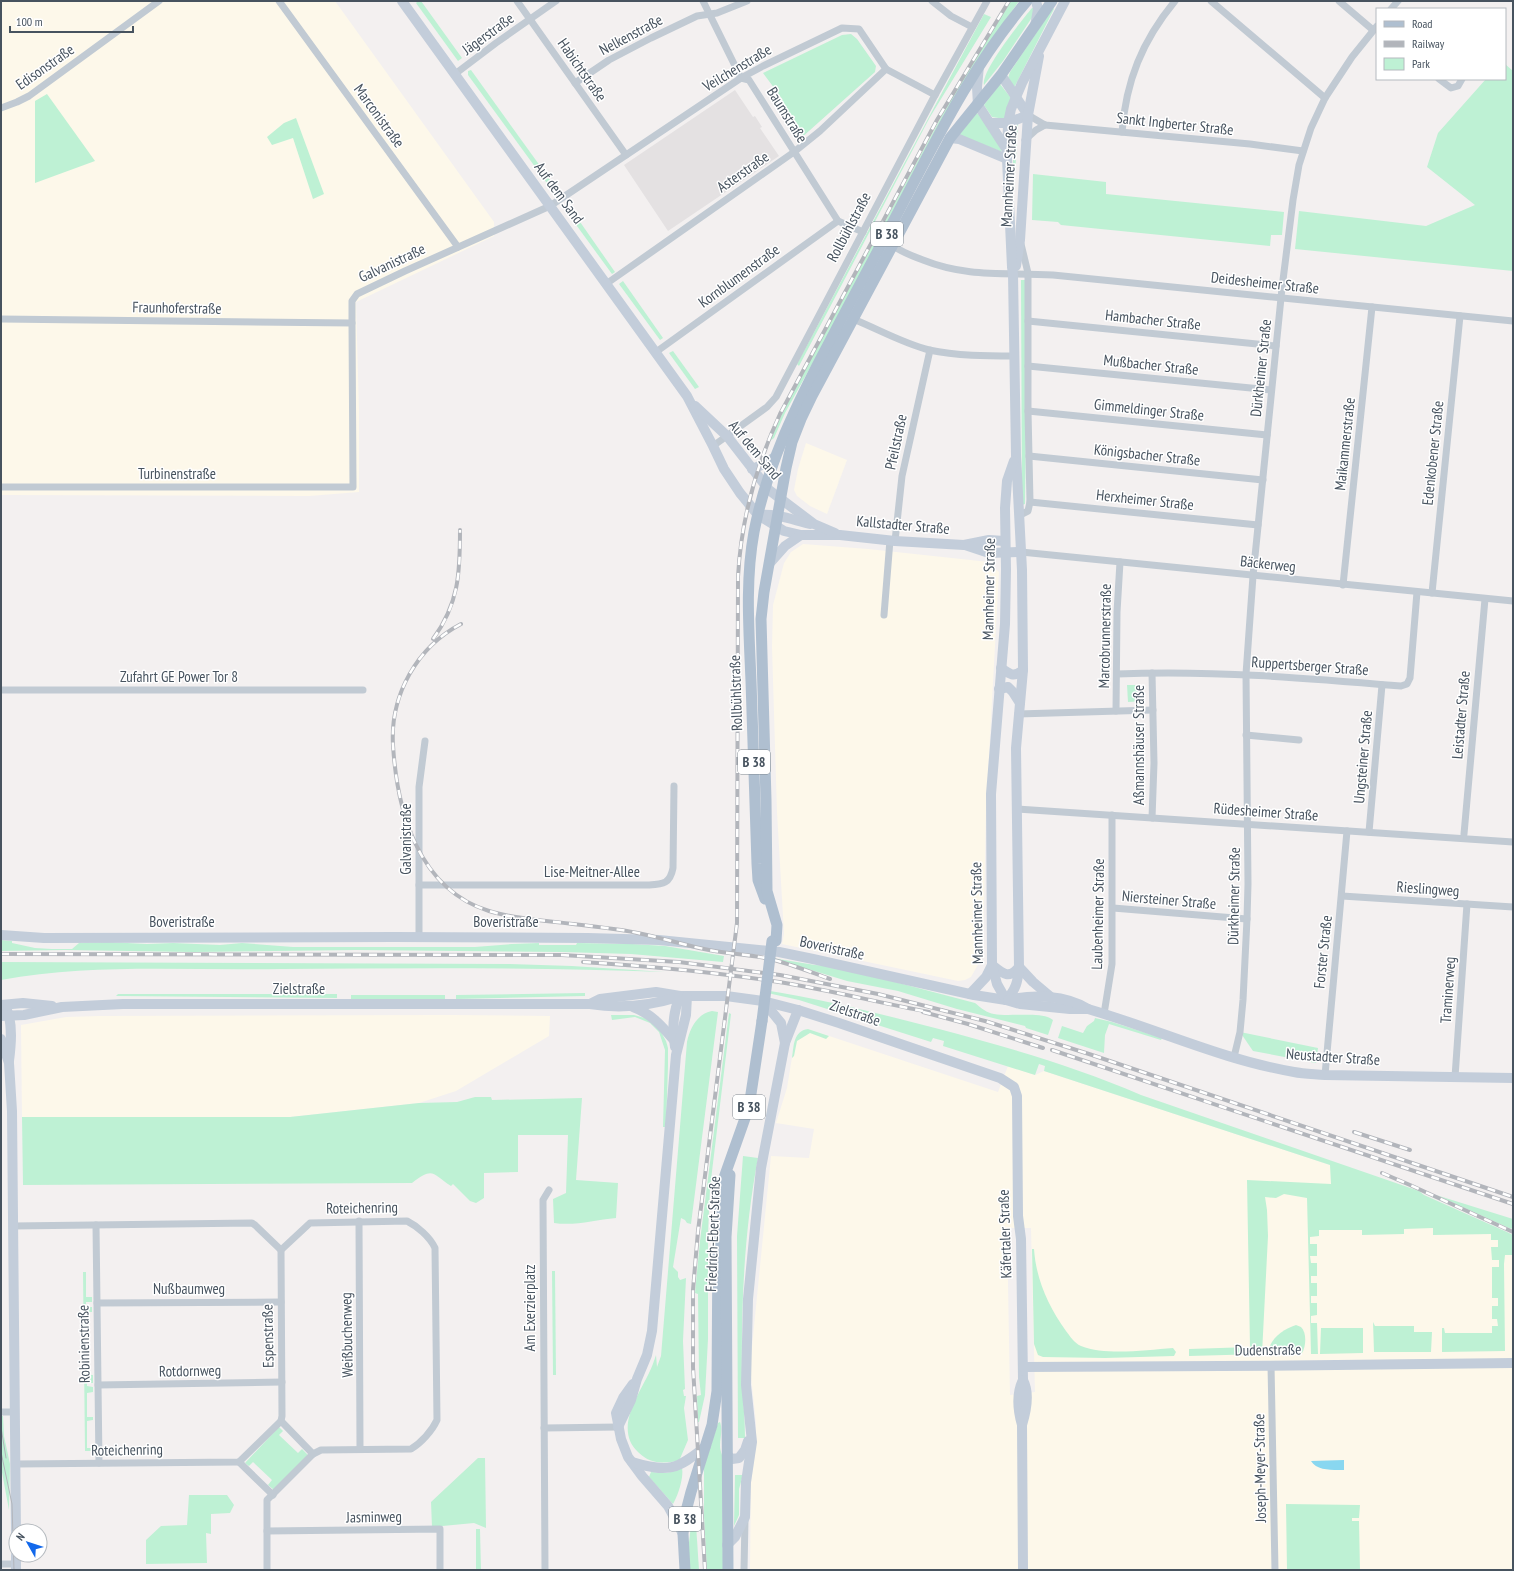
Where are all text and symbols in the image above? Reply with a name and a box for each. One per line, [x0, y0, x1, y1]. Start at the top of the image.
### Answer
scale bar [10, 8, 133, 34]
legend [1376, 8, 1506, 80]
street label: Jägerstraße [457, 9, 517, 59]
street label: Nelkenstraße [596, 10, 666, 59]
text: 100 m [16, 14, 43, 29]
text: Road [1412, 16, 1432, 31]
street label: Habichtstraße [554, 34, 611, 105]
text: Railway [1412, 36, 1445, 51]
street label: Edisonstraße [12, 40, 78, 94]
street label: Veilchenstraße [698, 40, 775, 96]
text: Park [1412, 56, 1430, 71]
street label: Marconistraße [350, 80, 409, 151]
street label: Baumstraße [763, 83, 812, 146]
street label: Sankt Ingberter Straße [1116, 108, 1234, 139]
street label: Mannheimer Straße [996, 124, 1021, 228]
street label: Asterstraße [713, 147, 772, 196]
street label: Auf dem Sand [531, 158, 588, 227]
street label: Rollbühlstraße [822, 189, 875, 265]
road number: B 38 [871, 222, 903, 246]
street label: Galvanistraße [355, 239, 428, 286]
street label: Kornblumenstraße [694, 240, 783, 311]
street label: Deidesheimer Straße [1210, 267, 1320, 298]
street label: Fraunhoferstraße [132, 297, 222, 318]
street label: Hambacher Straße [1104, 305, 1202, 334]
street label: Dürkheimer Straße [1246, 318, 1275, 418]
street label: Mußbacher Straße [1103, 350, 1200, 379]
street label: Gimmeldinger Straße [1093, 394, 1205, 425]
street label: Maikammerstraße [1330, 397, 1359, 491]
street label: Edenkobener Straße [1418, 400, 1447, 506]
street label: Pfeilstraße [880, 412, 911, 471]
street label: Auf dem Sand [725, 416, 786, 483]
street label: Königsbacher Straße [1093, 439, 1201, 470]
street label: Turbinenstraße [138, 464, 216, 483]
street label: Herxheimer Straße [1095, 485, 1195, 514]
street label: Kallstadter Straße [856, 511, 950, 538]
street label: Mannheimer Straße [978, 538, 999, 640]
street label: Bäckerweg [1239, 551, 1297, 576]
street label: Marcobrunnerstraße [1094, 584, 1115, 688]
street label: Ruppertsberger Straße [1251, 652, 1369, 679]
street label: Rollbühlstraße [725, 655, 746, 731]
street label: Zufahrt GE Power Tor 8 [120, 667, 238, 686]
street label: Leistadter Straße [1447, 670, 1474, 760]
street label: Aßmannshäuser Straße [1129, 685, 1148, 805]
street label: Ungsteiner Straße [1349, 709, 1376, 804]
road number: B 38 [738, 750, 770, 774]
street label: Rüdesheimer Straße [1213, 798, 1319, 825]
street label: Galvanistraße [396, 803, 415, 875]
street label: Dürkheimer Straße [1223, 847, 1244, 945]
street label: Laubenheimer Straße [1087, 858, 1108, 970]
street label: Lise-Meitner-Allee [544, 862, 640, 881]
street label: Mannheimer Straße [966, 862, 987, 964]
street label: Rieslingweg [1396, 877, 1460, 900]
street label: Niersteiner Straße [1121, 886, 1217, 913]
street label: Boveristraße [149, 912, 215, 931]
street label: Boveristraße [473, 912, 539, 931]
street label: Forster Straße [1309, 914, 1336, 989]
street label: Boveristraße [798, 931, 866, 964]
street label: Traminerweg [1436, 956, 1459, 1024]
street label: Zielstraße [273, 979, 325, 998]
street label: Zielstraße [827, 995, 883, 1030]
street label: Neustadter Straße [1285, 1044, 1381, 1069]
road number: B 38 [733, 1095, 765, 1119]
street label: Friedrich-Ebert-Straße [701, 1176, 724, 1292]
street label: Käfertaler Straße [993, 1189, 1016, 1279]
street label: Roteichenring [326, 1197, 398, 1218]
street label: Am Exerzierplatz [520, 1264, 539, 1352]
street label: Nußbaumweg [153, 1279, 225, 1298]
street label: Weißbuchenweg [336, 1292, 357, 1378]
street label: Espenstraße [257, 1304, 278, 1368]
street label: Robinienstraße [73, 1305, 94, 1383]
street label: Dudenstraße [1235, 1339, 1301, 1360]
street label: Rotdornweg [159, 1360, 221, 1381]
street label: Joseph-Meyer-Straße [1249, 1413, 1270, 1524]
street label: Roteichenring [91, 1439, 163, 1460]
street label: Jasminweg [345, 1507, 402, 1527]
road number: B 38 [669, 1507, 701, 1531]
north arrow [8, 1523, 48, 1563]
text: N [13, 1530, 28, 1543]

